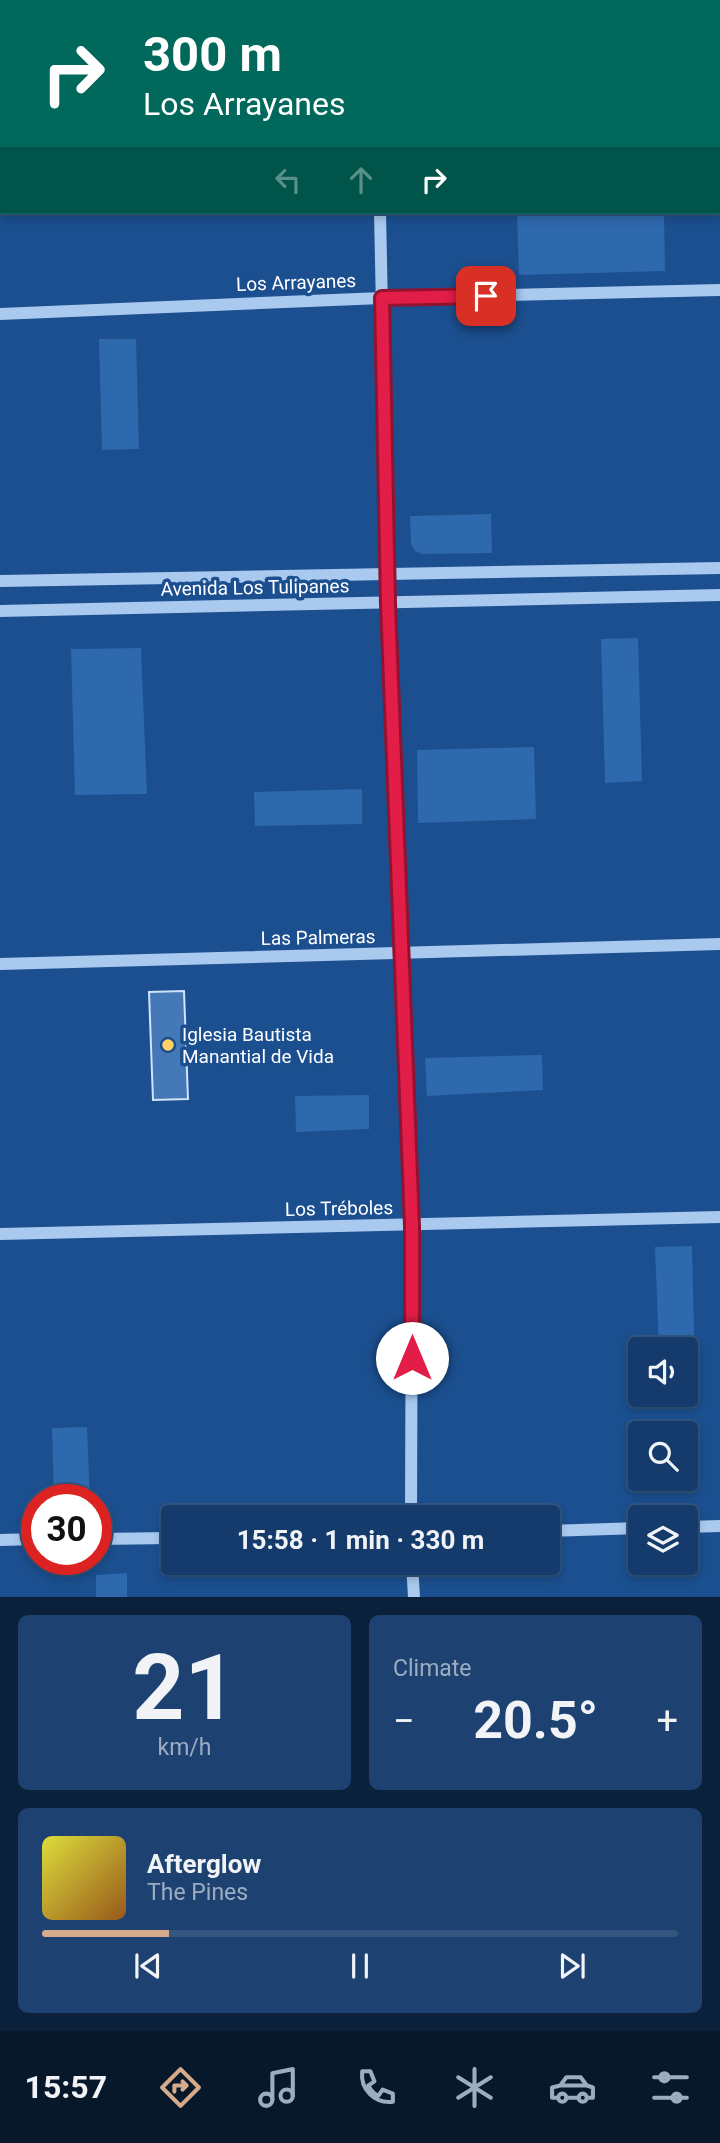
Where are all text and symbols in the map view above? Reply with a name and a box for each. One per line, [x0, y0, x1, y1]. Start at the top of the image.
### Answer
text: 300 m [143, 26, 282, 83]
icon: right [28, 28, 119, 119]
text: Los Arrayanes [143, 85, 346, 123]
icon: left [269, 161, 307, 199]
icon: ahead [342, 161, 380, 199]
icon: right [415, 161, 453, 199]
pin [456, 266, 516, 326]
street label: Los Arrayanes [236, 269, 357, 296]
icon: arrive [467, 277, 505, 315]
street label: Avenida Los Tulipanes [160, 574, 350, 601]
street label: Las Palmeras [260, 925, 376, 950]
place label: Iglesia Bautista Manantial de Vida [182, 1023, 334, 1068]
marker: Iglesia Bautista Manantial de Vida [160, 1037, 176, 1053]
street label: Los Tréboles [285, 1196, 393, 1221]
position arrow [375, 1321, 449, 1395]
map controls [628, 1337, 698, 1575]
button: sound [628, 1337, 698, 1407]
button: search [628, 1421, 698, 1491]
speed limit sign: 30 [21, 1484, 112, 1575]
button: layers [628, 1505, 698, 1575]
text: 15:58 · 1 min · 330 m [237, 1525, 484, 1555]
text: 21 [132, 1635, 237, 1741]
text: Climate [393, 1655, 472, 1682]
text: 20.5° [473, 1690, 598, 1751]
text: − [393, 1699, 415, 1743]
text: + [656, 1699, 678, 1743]
text: km/h [158, 1734, 212, 1761]
text: Afterglow [147, 1849, 261, 1879]
text: The Pines [147, 1879, 248, 1906]
icon: previous [129, 1947, 167, 1985]
icon: pause [341, 1947, 379, 1985]
icon: next [553, 1947, 591, 1985]
icon: directions [156, 2063, 205, 2112]
icon: music [254, 2063, 303, 2112]
icon: phone [352, 2063, 401, 2112]
icon: climate [450, 2063, 499, 2112]
icon: car [548, 2063, 597, 2112]
icon: filters [646, 2063, 695, 2112]
text: 15:57 [25, 2068, 107, 2106]

